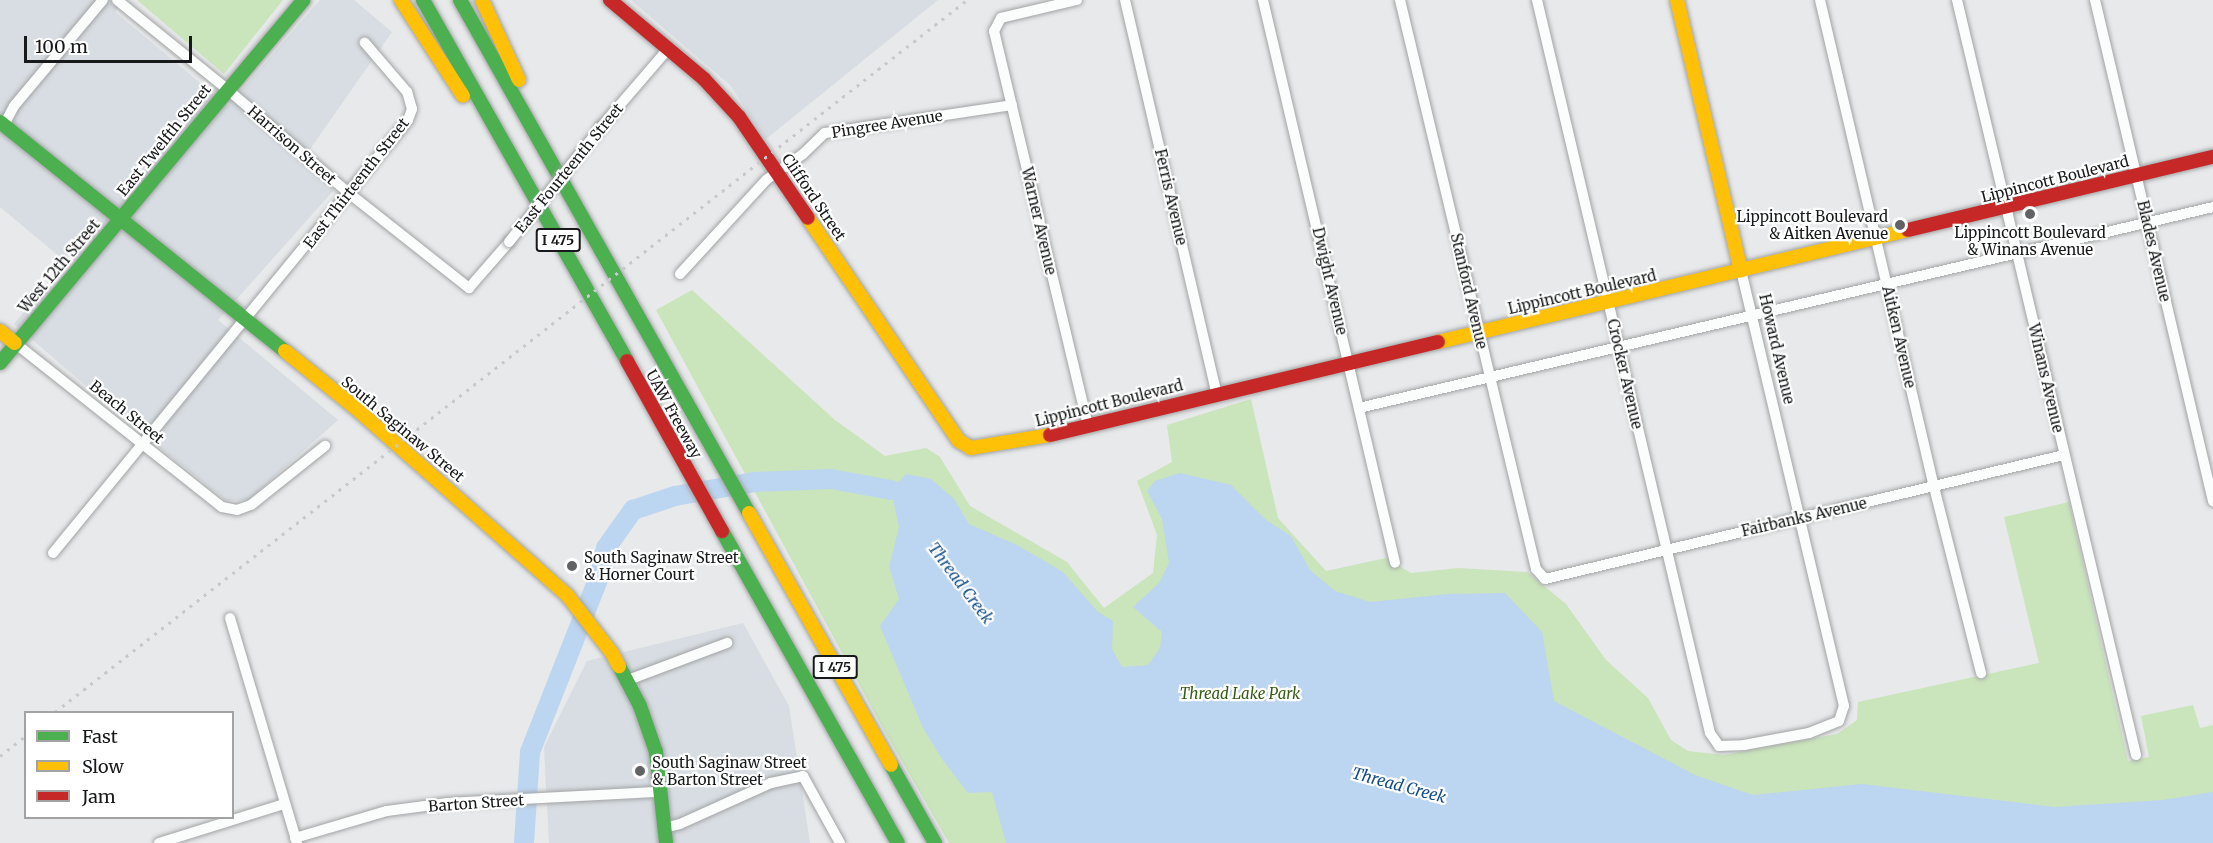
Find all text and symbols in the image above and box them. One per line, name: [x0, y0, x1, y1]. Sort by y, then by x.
scale bar: [27, 24, 195, 62]
text: 100 m: [35, 35, 88, 58]
street label: East Twelfth Street: [113, 80, 215, 200]
street label: East Fourteenth Street: [511, 100, 627, 236]
street label: Harrison Street: [244, 102, 340, 188]
street label: Pingree Avenue: [830, 106, 944, 142]
street label: East Thirteenth Street: [300, 114, 412, 252]
street label: Ferris Avenue: [1151, 147, 1191, 247]
street label: Clifford Street: [778, 150, 850, 244]
street label: Lippincott Boulevard: [1979, 152, 2131, 206]
street label: Warner Avenue: [1018, 165, 1060, 277]
street label: Blades Avenue: [2134, 199, 2174, 303]
place label: Lippincott Boulevard & Aitken Avenue: [1737, 207, 1888, 242]
marker: Lippincott Boulevard & Winans Avenue: [2023, 207, 2037, 221]
street label: West 12th Street: [15, 216, 103, 316]
marker: Lippincott Boulevard & Aitken Avenue: [1893, 218, 1907, 232]
place label: Lippincott Boulevard & Winans Avenue: [1954, 223, 2106, 258]
street label: Dwight Avenue: [1309, 226, 1351, 336]
road number: I 475: [536, 229, 580, 251]
street label: Stanford Avenue: [1447, 231, 1491, 351]
street label: Lippincott Boulevard: [1506, 266, 1658, 318]
street label: Aitken Avenue: [1879, 284, 1919, 390]
street label: Howard Avenue: [1756, 292, 1798, 406]
street label: Crocker Avenue: [1604, 317, 1646, 431]
street label: Winans Avenue: [2025, 322, 2067, 434]
street label: UAW Freeway: [642, 367, 706, 461]
street label: South Saginaw Street: [338, 372, 468, 486]
street label: Lippincott Boulevard: [1033, 376, 1185, 430]
street label: Beach Street: [86, 377, 168, 447]
street label: Fairbanks Avenue: [1740, 494, 1868, 540]
water label: Thread Creek: [924, 539, 998, 627]
place label: South Saginaw Street & Horner Court: [584, 548, 739, 583]
marker: South Saginaw Street & Horner Court: [565, 559, 579, 573]
road number: I 475: [812, 656, 858, 678]
park label: Thread Lake Park: [1180, 685, 1300, 703]
legend: [24, 711, 234, 819]
text: Fast: [82, 725, 118, 748]
place label: South Saginaw Street & Barton Street: [652, 753, 807, 788]
text: Slow: [82, 755, 124, 778]
water label: Thread Creek: [1350, 763, 1448, 807]
marker: South Saginaw Street & Barton Street: [633, 764, 647, 778]
text: Jam: [82, 785, 116, 808]
street label: Barton Street: [428, 791, 524, 815]

